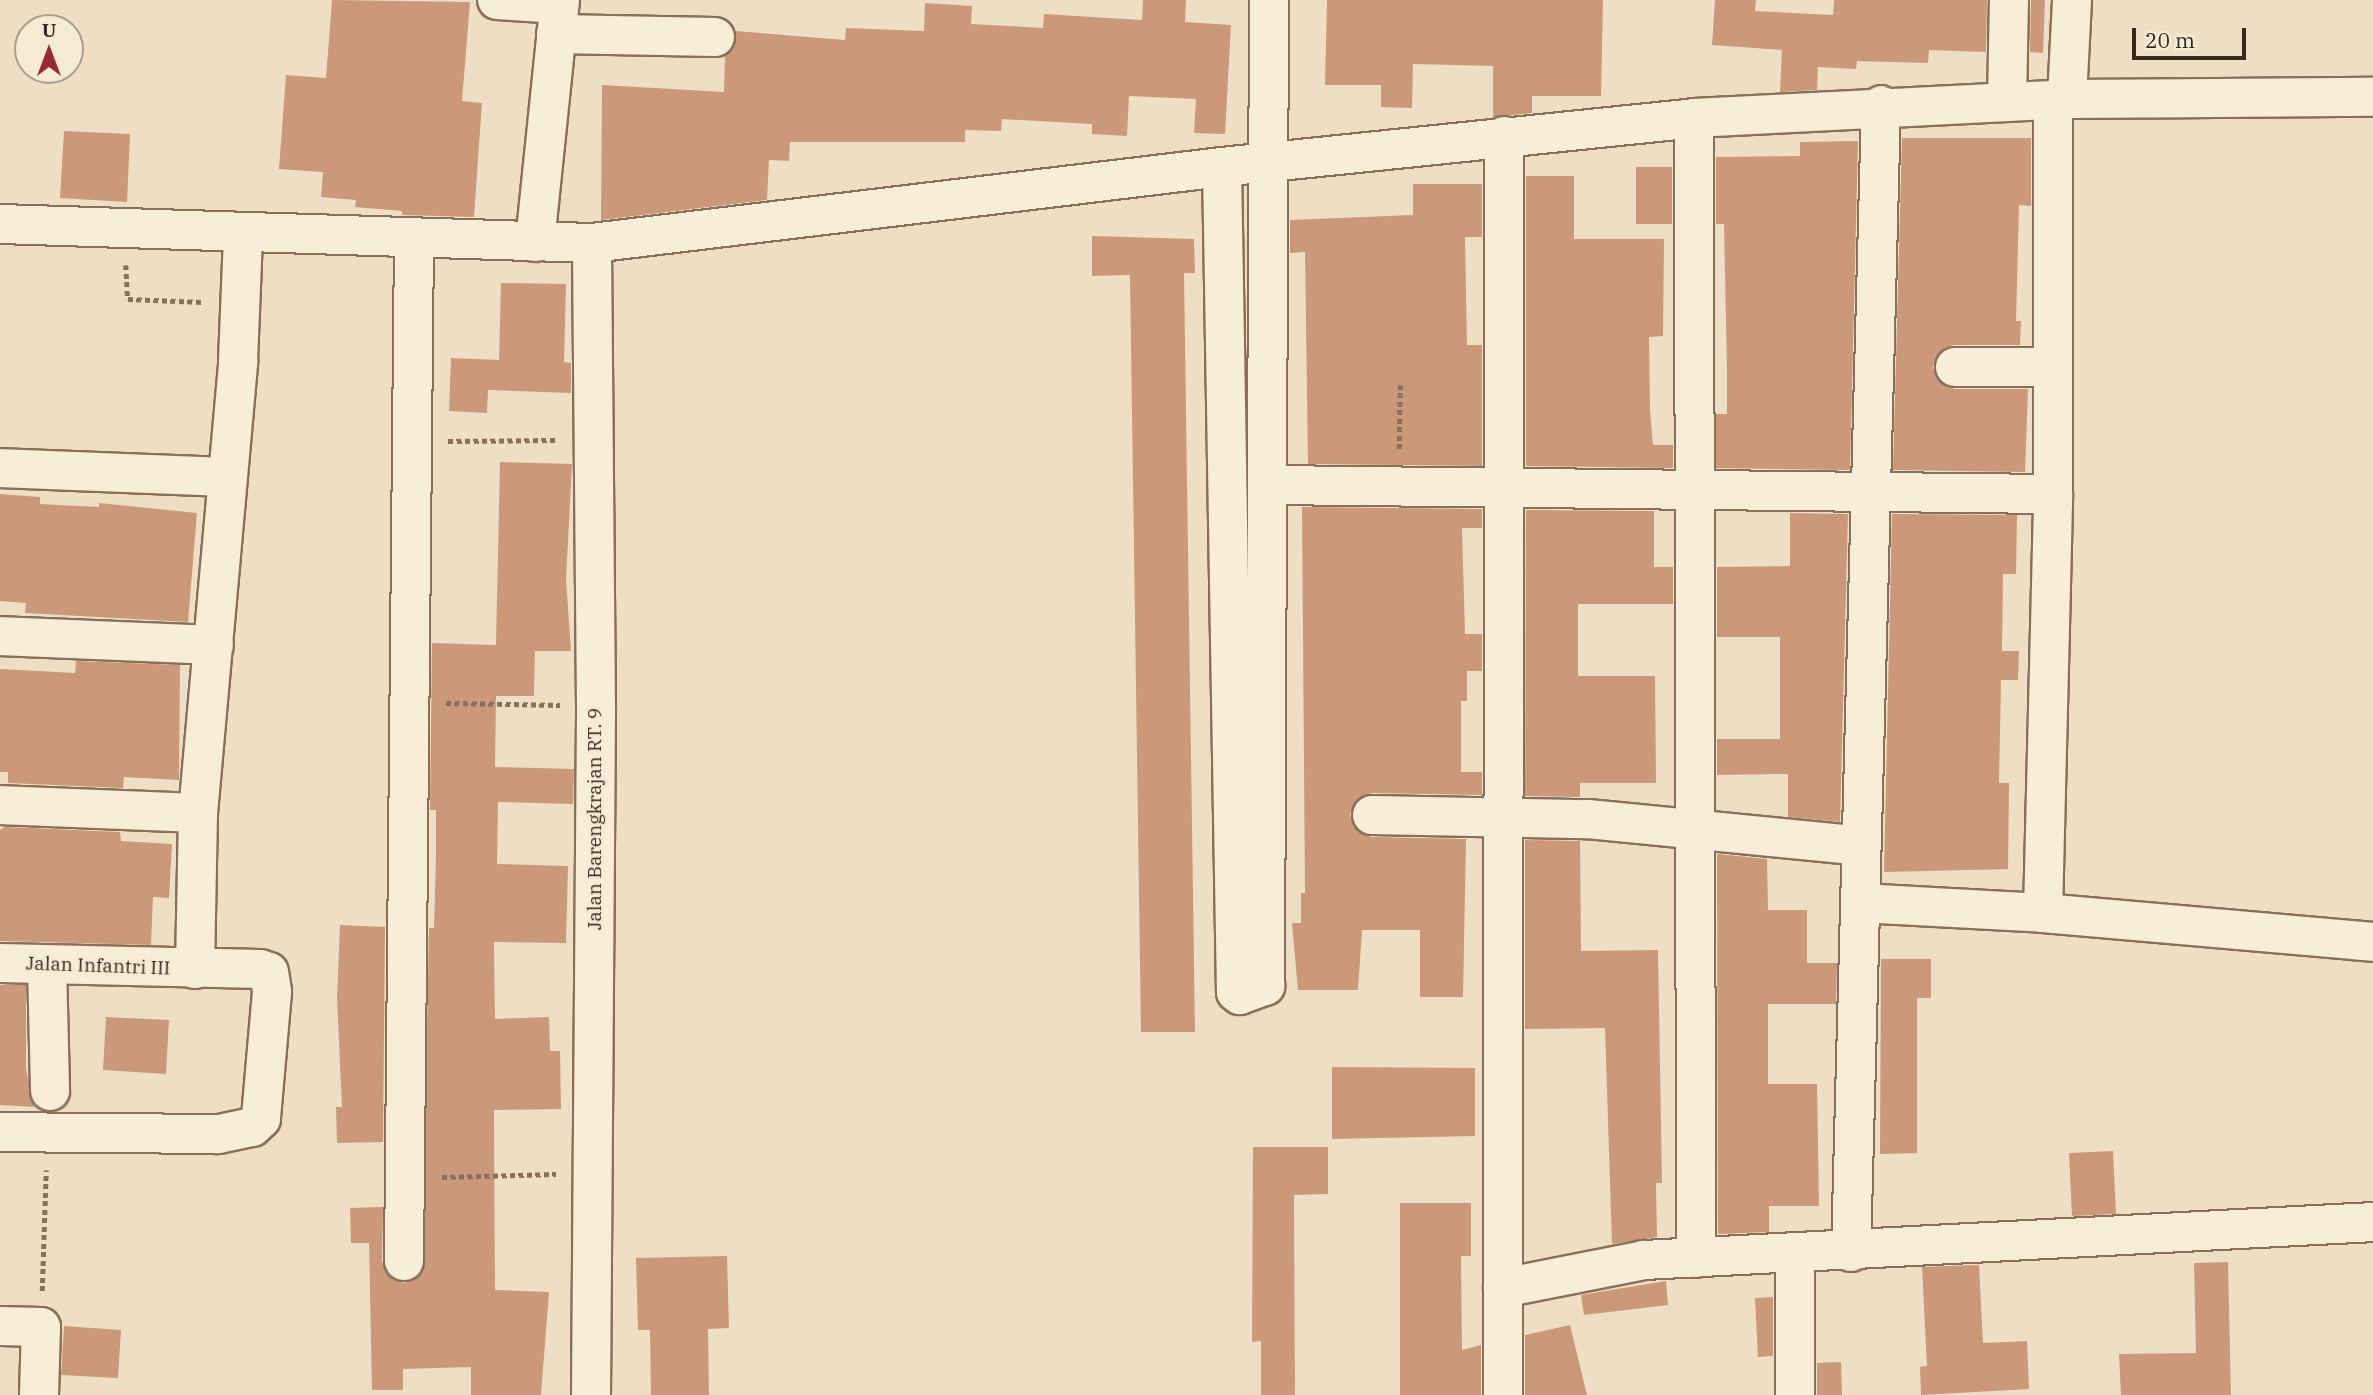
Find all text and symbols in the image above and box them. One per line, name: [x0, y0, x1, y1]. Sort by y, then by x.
north arrow: [14, 14, 84, 84]
scale bar: [2135, 14, 2249, 58]
text: U: [42, 18, 56, 42]
text: 20 m: [2145, 26, 2195, 54]
street label: Jalan Barengkrajan RT. 9: [584, 708, 606, 930]
street label: Jalan Infantri III: [25, 952, 171, 980]

